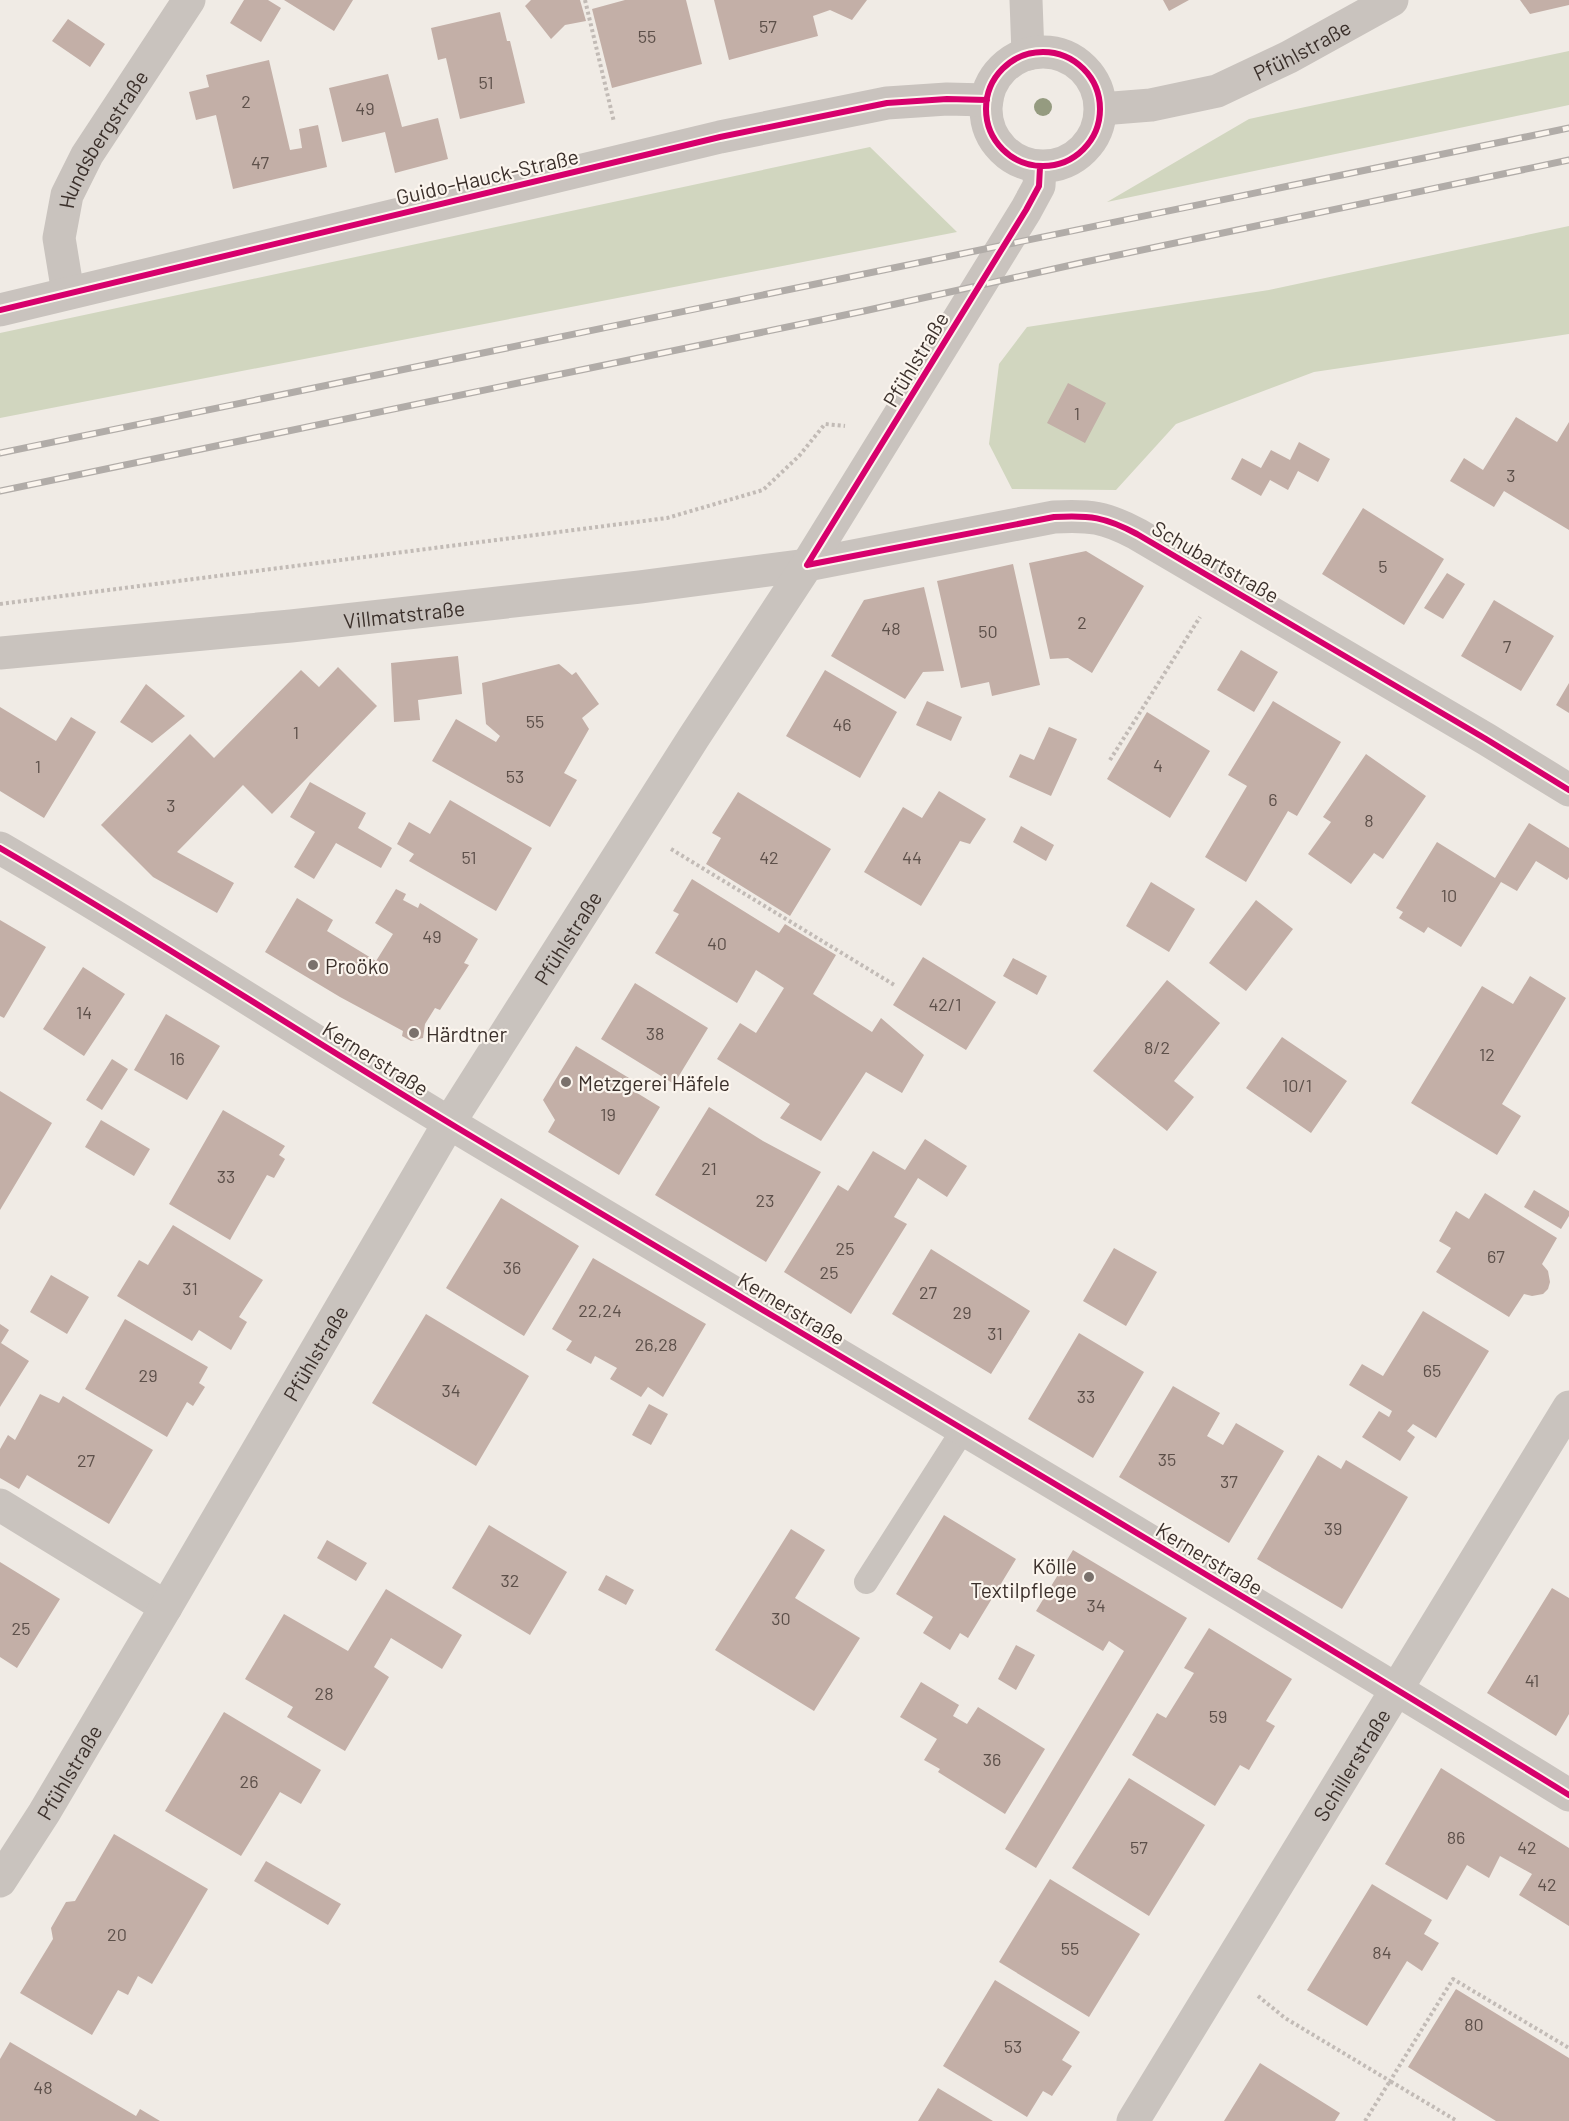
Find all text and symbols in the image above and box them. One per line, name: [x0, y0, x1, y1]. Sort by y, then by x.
street label: Pfühlstraße: [1249, 13, 1355, 85]
house number: 57: [759, 15, 777, 37]
house number: 55: [638, 25, 656, 47]
street label: Hundsbergstraße: [52, 65, 152, 210]
house number: 51: [478, 71, 494, 93]
house number: 2: [241, 90, 251, 112]
house number: 49: [355, 97, 375, 119]
street label: Guido-Hauck-Straße: [393, 143, 581, 209]
house number: 47: [251, 151, 269, 173]
street label: Pfühlstraße: [877, 307, 953, 411]
house number: 1: [1074, 402, 1080, 424]
house number: 3: [1506, 464, 1516, 486]
street label: Schubartstraße: [1148, 515, 1284, 607]
house number: 5: [1378, 555, 1388, 577]
street label: Villmatstraße: [342, 594, 466, 633]
house number: 2: [1077, 611, 1087, 633]
house number: 48: [881, 617, 901, 639]
house number: 50: [978, 620, 998, 642]
house number: 7: [1503, 635, 1512, 657]
house number: 55: [526, 710, 544, 732]
house number: 46: [832, 713, 852, 735]
house number: 1: [293, 721, 299, 743]
house number: 4: [1153, 754, 1163, 776]
house number: 1: [35, 755, 41, 777]
house number: 53: [506, 765, 524, 787]
house number: 6: [1268, 788, 1278, 810]
house number: 3: [166, 794, 176, 816]
house number: 8: [1364, 809, 1374, 831]
house number: 51: [461, 846, 477, 868]
house number: 42: [759, 846, 779, 868]
house number: 44: [902, 846, 922, 868]
house number: 10: [1441, 884, 1457, 906]
street label: Pfühlstraße: [528, 886, 606, 989]
house number: 49: [422, 925, 442, 947]
house number: 40: [707, 932, 727, 954]
place label: Proöko: [325, 953, 389, 978]
marker: Proöko: [306, 958, 320, 972]
house number: 42/1: [928, 993, 962, 1015]
house number: 14: [76, 1001, 92, 1023]
street label: Kernerstraße: [318, 1016, 434, 1100]
place label: Härdtner: [426, 1021, 507, 1046]
house number: 38: [646, 1022, 664, 1044]
marker: Härdtner: [407, 1026, 421, 1040]
house number: 8/2: [1144, 1036, 1170, 1058]
house number: 12: [1479, 1043, 1495, 1065]
house number: 16: [169, 1047, 185, 1069]
place label: Metzgerei Häfele: [578, 1070, 730, 1095]
house number: 10/1: [1282, 1074, 1312, 1096]
marker: Metzgerei Häfele: [559, 1075, 573, 1089]
house number: 19: [600, 1103, 616, 1125]
house number: 21: [701, 1157, 717, 1179]
house number: 33: [217, 1165, 235, 1187]
house number: 23: [756, 1189, 774, 1211]
house number: 25: [836, 1237, 854, 1259]
house number: 67: [1487, 1245, 1505, 1267]
house number: 36: [503, 1256, 521, 1278]
house number: 25: [820, 1261, 838, 1283]
street label: Kernerstraße: [734, 1266, 850, 1350]
house number: 31: [182, 1277, 198, 1299]
house number: 27: [919, 1281, 938, 1303]
house number: 22,24: [578, 1299, 622, 1321]
street label: Pfühlstraße: [277, 1300, 352, 1405]
house number: 29: [952, 1301, 972, 1323]
house number: 31: [987, 1322, 1003, 1344]
house number: 26,28: [635, 1333, 677, 1355]
house number: 65: [1423, 1359, 1441, 1381]
house number: 29: [138, 1364, 158, 1386]
house number: 34: [441, 1379, 461, 1401]
house number: 33: [1077, 1385, 1095, 1407]
house number: 35: [1158, 1448, 1176, 1470]
house number: 27: [77, 1449, 96, 1471]
house number: 37: [1220, 1470, 1238, 1492]
street label: Kernerstraße: [1152, 1516, 1268, 1600]
house number: 39: [1324, 1517, 1342, 1539]
place label: Kölle Textilpflege: [970, 1553, 1077, 1602]
house number: 32: [501, 1569, 519, 1591]
marker: Kölle Textilpflege: [1082, 1570, 1096, 1584]
house number: 34: [1086, 1594, 1106, 1616]
house number: 30: [771, 1607, 791, 1629]
house number: 25: [12, 1617, 30, 1639]
house number: 41: [1525, 1669, 1539, 1691]
house number: 28: [314, 1682, 334, 1704]
street label: Schillerstraße: [1307, 1703, 1395, 1825]
house number: 59: [1209, 1705, 1227, 1727]
street label: Pfühlstraße: [31, 1720, 106, 1824]
house number: 36: [983, 1748, 1001, 1770]
house number: 26: [240, 1770, 258, 1792]
house number: 86: [1447, 1826, 1465, 1848]
house number: 57: [1130, 1836, 1148, 1858]
house number: 42: [1517, 1836, 1537, 1858]
house number: 42: [1537, 1873, 1557, 1895]
house number: 20: [107, 1923, 127, 1945]
house number: 55: [1061, 1937, 1079, 1959]
house number: 84: [1372, 1941, 1392, 1963]
house number: 80: [1464, 2013, 1484, 2035]
house number: 53: [1004, 2035, 1022, 2057]
house number: 48: [33, 2076, 53, 2098]

